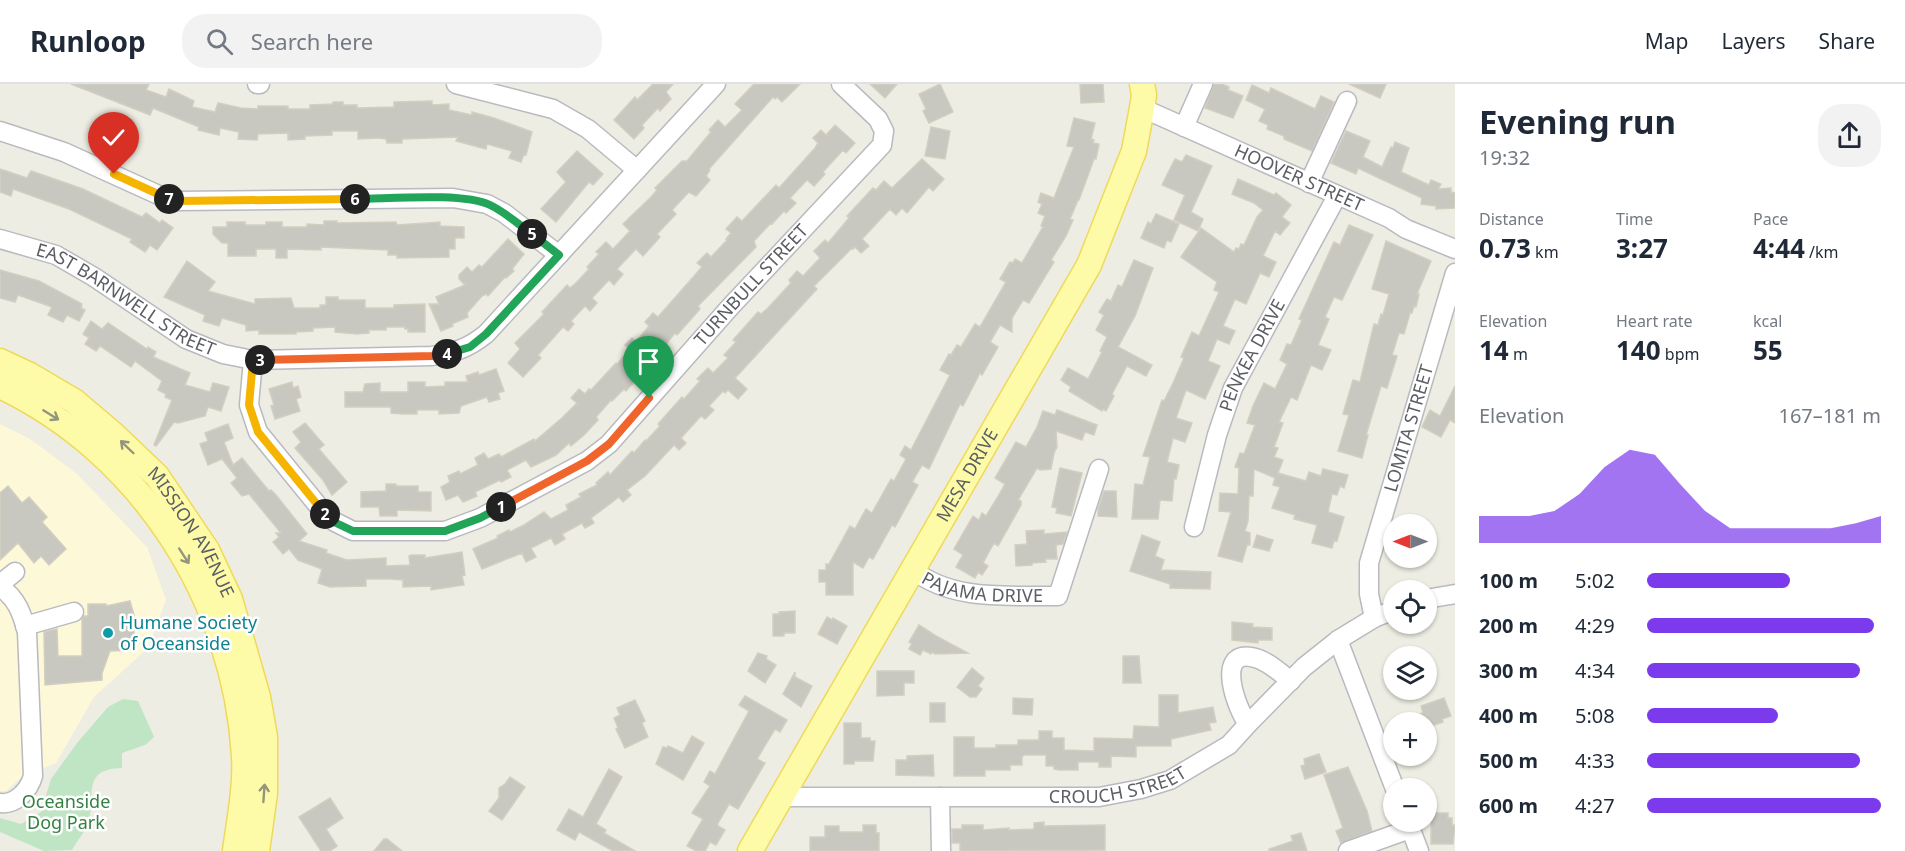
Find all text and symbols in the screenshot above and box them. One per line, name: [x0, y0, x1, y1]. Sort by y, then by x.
search box: [182, 14, 602, 68]
text: Runloop: [30, 22, 146, 60]
icon: search: [203, 25, 236, 58]
text: Search here: [251, 26, 373, 56]
text: Map: [1645, 27, 1689, 55]
text: Layers: [1722, 27, 1786, 55]
text: Share: [1819, 27, 1875, 55]
text: Evening run: [1479, 99, 1676, 144]
button: share: [1818, 104, 1881, 167]
pin: [88, 112, 139, 174]
icon: check: [97, 121, 130, 154]
street label: HOOVER STREET: [1231, 138, 1368, 216]
text: 19:32: [1479, 144, 1530, 171]
pin: 7: [154, 184, 184, 214]
pin: 6: [340, 184, 370, 214]
text: 7: [164, 188, 174, 210]
text: 6: [350, 188, 360, 210]
text: Distance: [1479, 208, 1544, 230]
text: Time: [1616, 208, 1653, 230]
text: Pace: [1753, 208, 1788, 230]
street label: TURNBULL STREET: [688, 218, 813, 351]
pin: 5: [517, 219, 547, 249]
text: 5: [527, 223, 537, 245]
text: 0.73: [1479, 230, 1531, 266]
text: 3:27: [1616, 230, 1668, 266]
text: 4:44: [1753, 230, 1805, 266]
street label: EAST BARNWELL STREET: [34, 237, 219, 361]
text: km: [1531, 241, 1559, 263]
text: /km: [1805, 241, 1839, 263]
street label: PENKEA DRIVE: [1213, 295, 1290, 414]
text: Elevation: [1479, 310, 1547, 332]
text: Heart rate: [1616, 310, 1692, 332]
text: kcal: [1753, 310, 1782, 332]
text: 14: [1479, 332, 1509, 368]
text: 140: [1616, 332, 1661, 368]
text: 55: [1753, 332, 1783, 368]
pin: [623, 336, 674, 398]
pin: 4: [432, 339, 462, 369]
text: 4: [442, 343, 452, 365]
text: m: [1509, 343, 1528, 365]
text: bpm: [1661, 343, 1699, 365]
pin: 3: [245, 345, 275, 375]
icon: arrive: [632, 345, 665, 378]
text: 3: [255, 349, 265, 371]
street label: LOMITA STREET: [1378, 361, 1438, 495]
text: Elevation: [1479, 402, 1564, 429]
text: 167–181 m: [1778, 402, 1881, 429]
one-way arrow: [42, 410, 59, 422]
street label: MESA DRIVE: [930, 424, 1003, 526]
one-way arrow: [119, 439, 134, 454]
street label: MISSION AVENUE: [143, 461, 241, 601]
pin: 1: [486, 492, 516, 522]
text: 1: [496, 496, 506, 518]
pin: 2: [310, 499, 340, 529]
text: 2: [320, 503, 330, 525]
north arrow: [1383, 514, 1437, 568]
map controls: [1383, 514, 1437, 832]
one-way arrow: [178, 547, 190, 564]
street label: PAJAMA DRIVE: [918, 566, 1043, 607]
text: 100 m: [1479, 567, 1538, 594]
text: 5:02: [1575, 567, 1615, 594]
button: locate: [1383, 580, 1437, 634]
place label: Humane Society of Oceanside: [120, 610, 258, 655]
text: 200 m: [1479, 612, 1538, 639]
text: 4:29: [1575, 612, 1615, 639]
marker: Humane Society of Oceanside: [101, 626, 115, 640]
button: layers: [1383, 646, 1437, 700]
text: 300 m: [1479, 657, 1538, 684]
text: 4:34: [1575, 657, 1615, 684]
text: 400 m: [1479, 702, 1538, 729]
text: 5:08: [1575, 702, 1615, 729]
button: +: [1383, 712, 1437, 766]
text: 500 m: [1479, 747, 1538, 774]
text: 4:33: [1575, 747, 1615, 774]
street label: CROUCH STREET: [1049, 760, 1190, 808]
button: −: [1383, 778, 1437, 832]
one-way arrow: [259, 784, 270, 803]
park label: Oceanside Dog Park: [22, 789, 110, 834]
text: 600 m: [1479, 792, 1538, 819]
text: 4:27: [1575, 792, 1615, 819]

